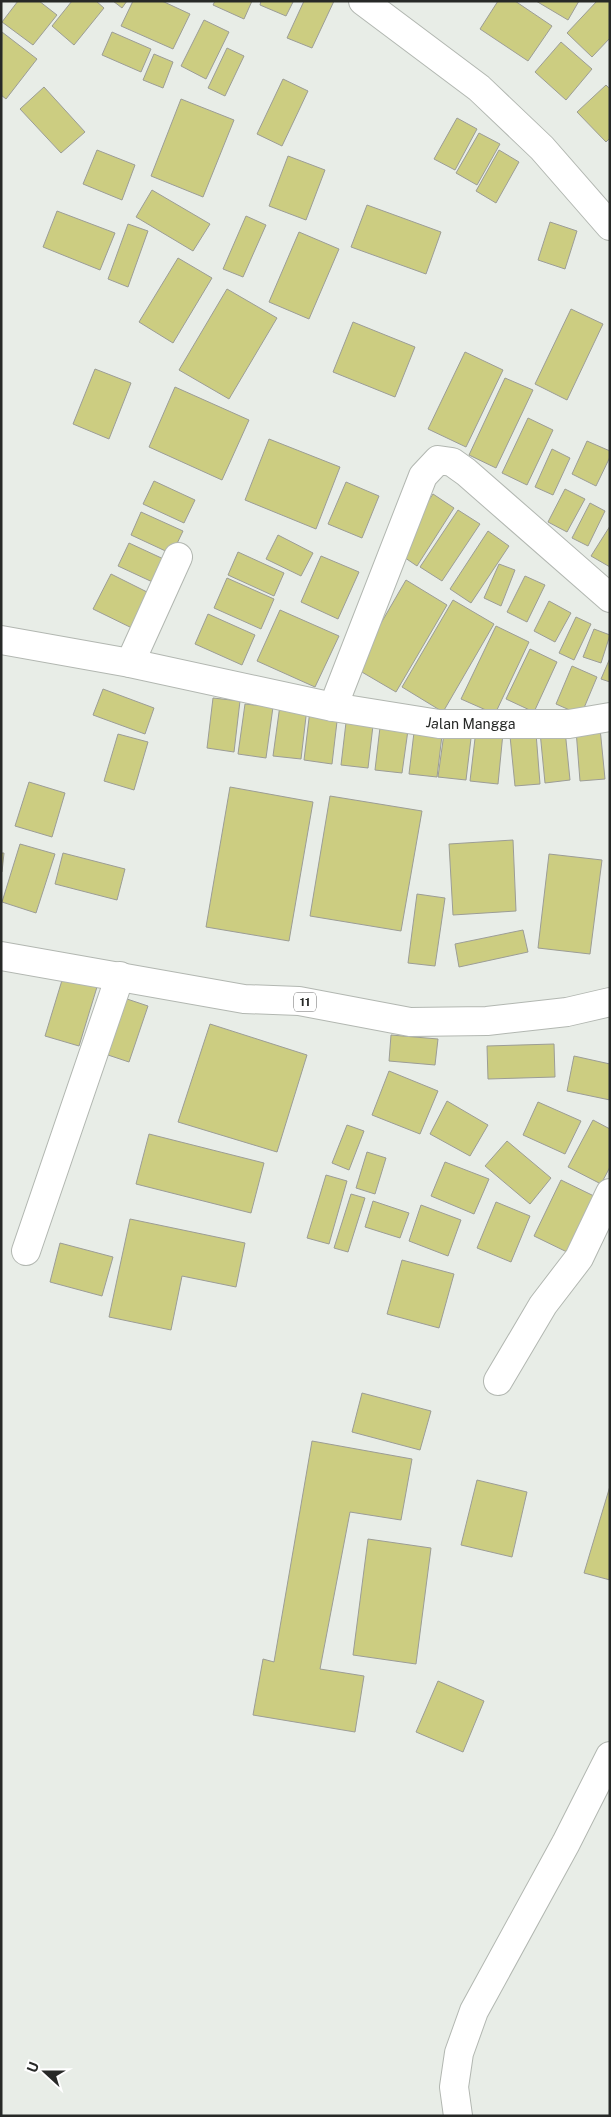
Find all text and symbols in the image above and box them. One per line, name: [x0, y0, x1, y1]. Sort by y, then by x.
street label: Jalan Mangga: [425, 714, 515, 732]
road number: 11: [294, 992, 316, 1012]
north arrow: [20, 2047, 70, 2097]
text: U: [24, 2060, 42, 2075]

